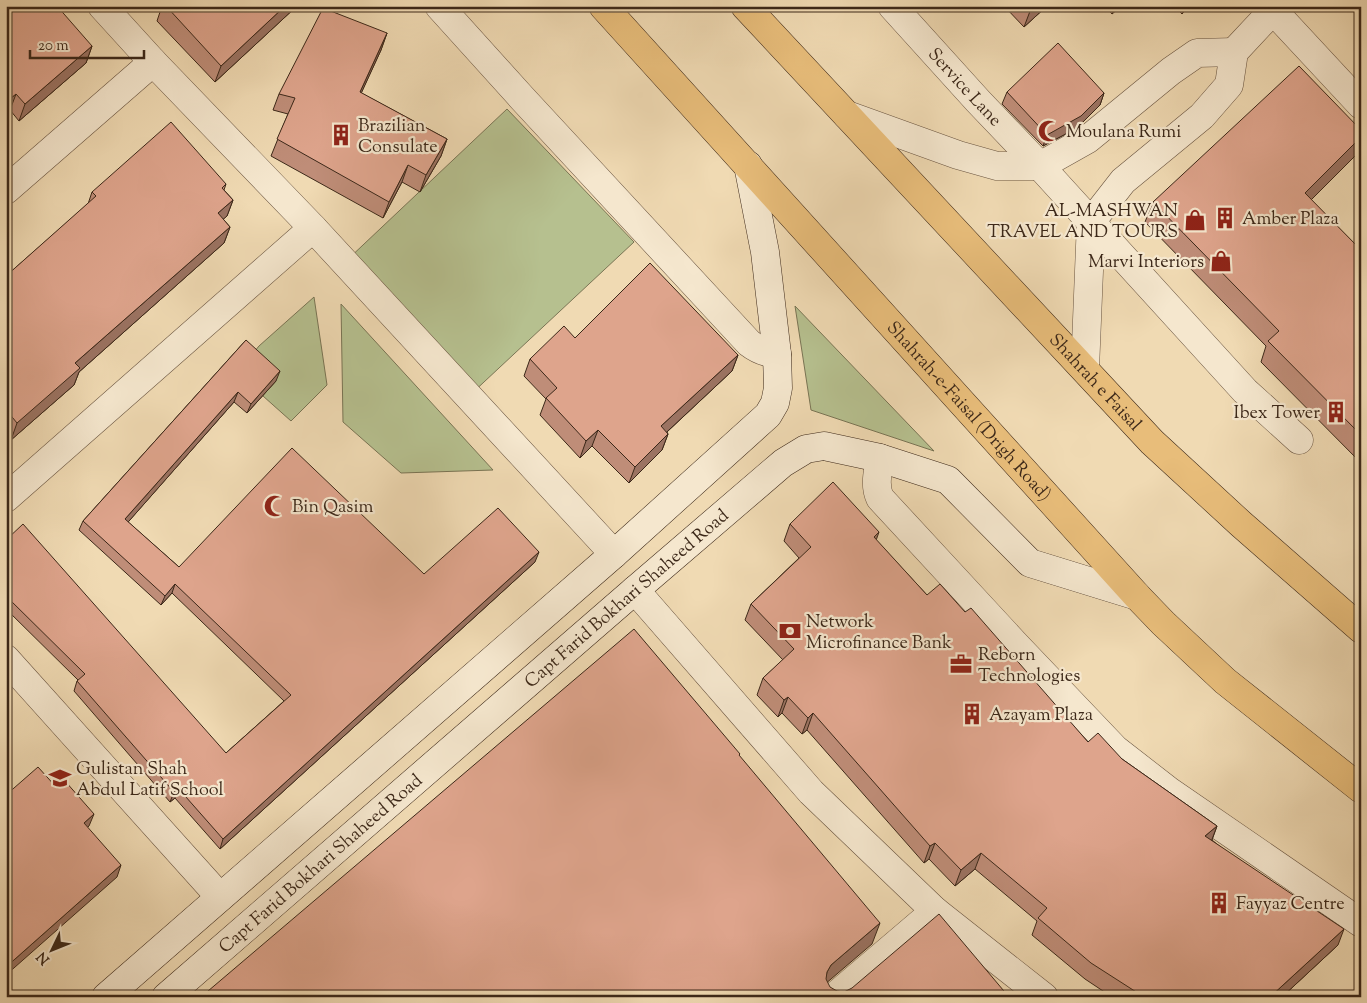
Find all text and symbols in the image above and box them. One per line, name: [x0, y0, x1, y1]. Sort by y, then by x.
scale bar: [30, 28, 144, 60]
text: 20 m: [38, 36, 69, 57]
street label: Service Lane: [921, 43, 1007, 133]
place label: Brazilian Consulate: [358, 114, 438, 161]
mosque icon: Moulana Rumi: [1036, 118, 1062, 144]
place label: Moulana Rumi: [1066, 120, 1181, 146]
building icon: Brazilian Consulate: [328, 122, 354, 148]
place label: AL-MASHWAN TRAVEL AND TOURS: [987, 199, 1178, 246]
building icon: Amber Plaza: [1212, 205, 1238, 231]
shop icon: AL-MASHWAN TRAVEL AND TOURS: [1182, 207, 1208, 233]
place label: Amber Plaza: [1242, 207, 1339, 233]
shop icon: Marvi Interiors: [1208, 248, 1234, 274]
place label: Marvi Interiors: [1088, 250, 1204, 276]
street label: Shahrah-e-Faisal (Drigh Road): [879, 316, 1056, 508]
street label: Shahrah e Faisal: [1042, 328, 1147, 438]
building icon: Ibex Tower: [1323, 399, 1349, 425]
place label: Ibex Tower: [1234, 401, 1320, 427]
mosque icon: Bin Qasim: [262, 493, 288, 519]
place label: Bin Qasim: [292, 495, 374, 521]
street label: Capt Farid Bokhari Shaheed Road: [520, 504, 735, 695]
place label: Network Microfinance Bank: [806, 610, 952, 657]
bank icon: Network Microfinance Bank: [777, 618, 803, 644]
place label: Reborn Technologies: [978, 643, 1080, 690]
office icon: Reborn Technologies: [948, 651, 974, 677]
building icon: Azayam Plaza: [959, 701, 985, 727]
place label: Azayam Plaza: [989, 703, 1093, 729]
place label: Gulistan Shah Abdul Latif School: [76, 757, 224, 804]
school or university icon: Gulistan Shah Abdul Latif School: [47, 765, 73, 791]
street label: Capt Farid Bokhari Shaheed Road: [214, 769, 429, 961]
building icon: Fayyaz Centre: [1206, 890, 1232, 916]
place label: Fayyaz Centre: [1236, 892, 1345, 918]
north arrow: [28, 926, 78, 976]
text: N: [33, 947, 55, 968]

